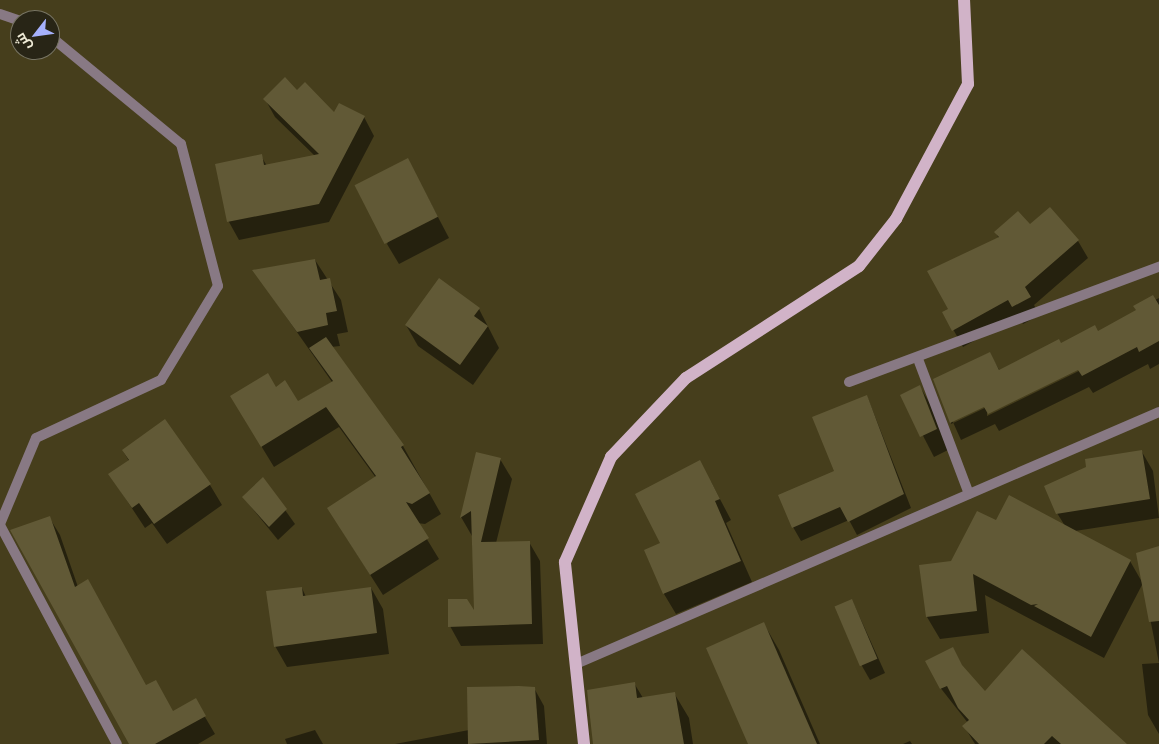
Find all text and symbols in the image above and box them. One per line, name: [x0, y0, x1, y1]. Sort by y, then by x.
north arrow: [10, 10, 60, 60]
text: ش: [11, 30, 34, 54]

